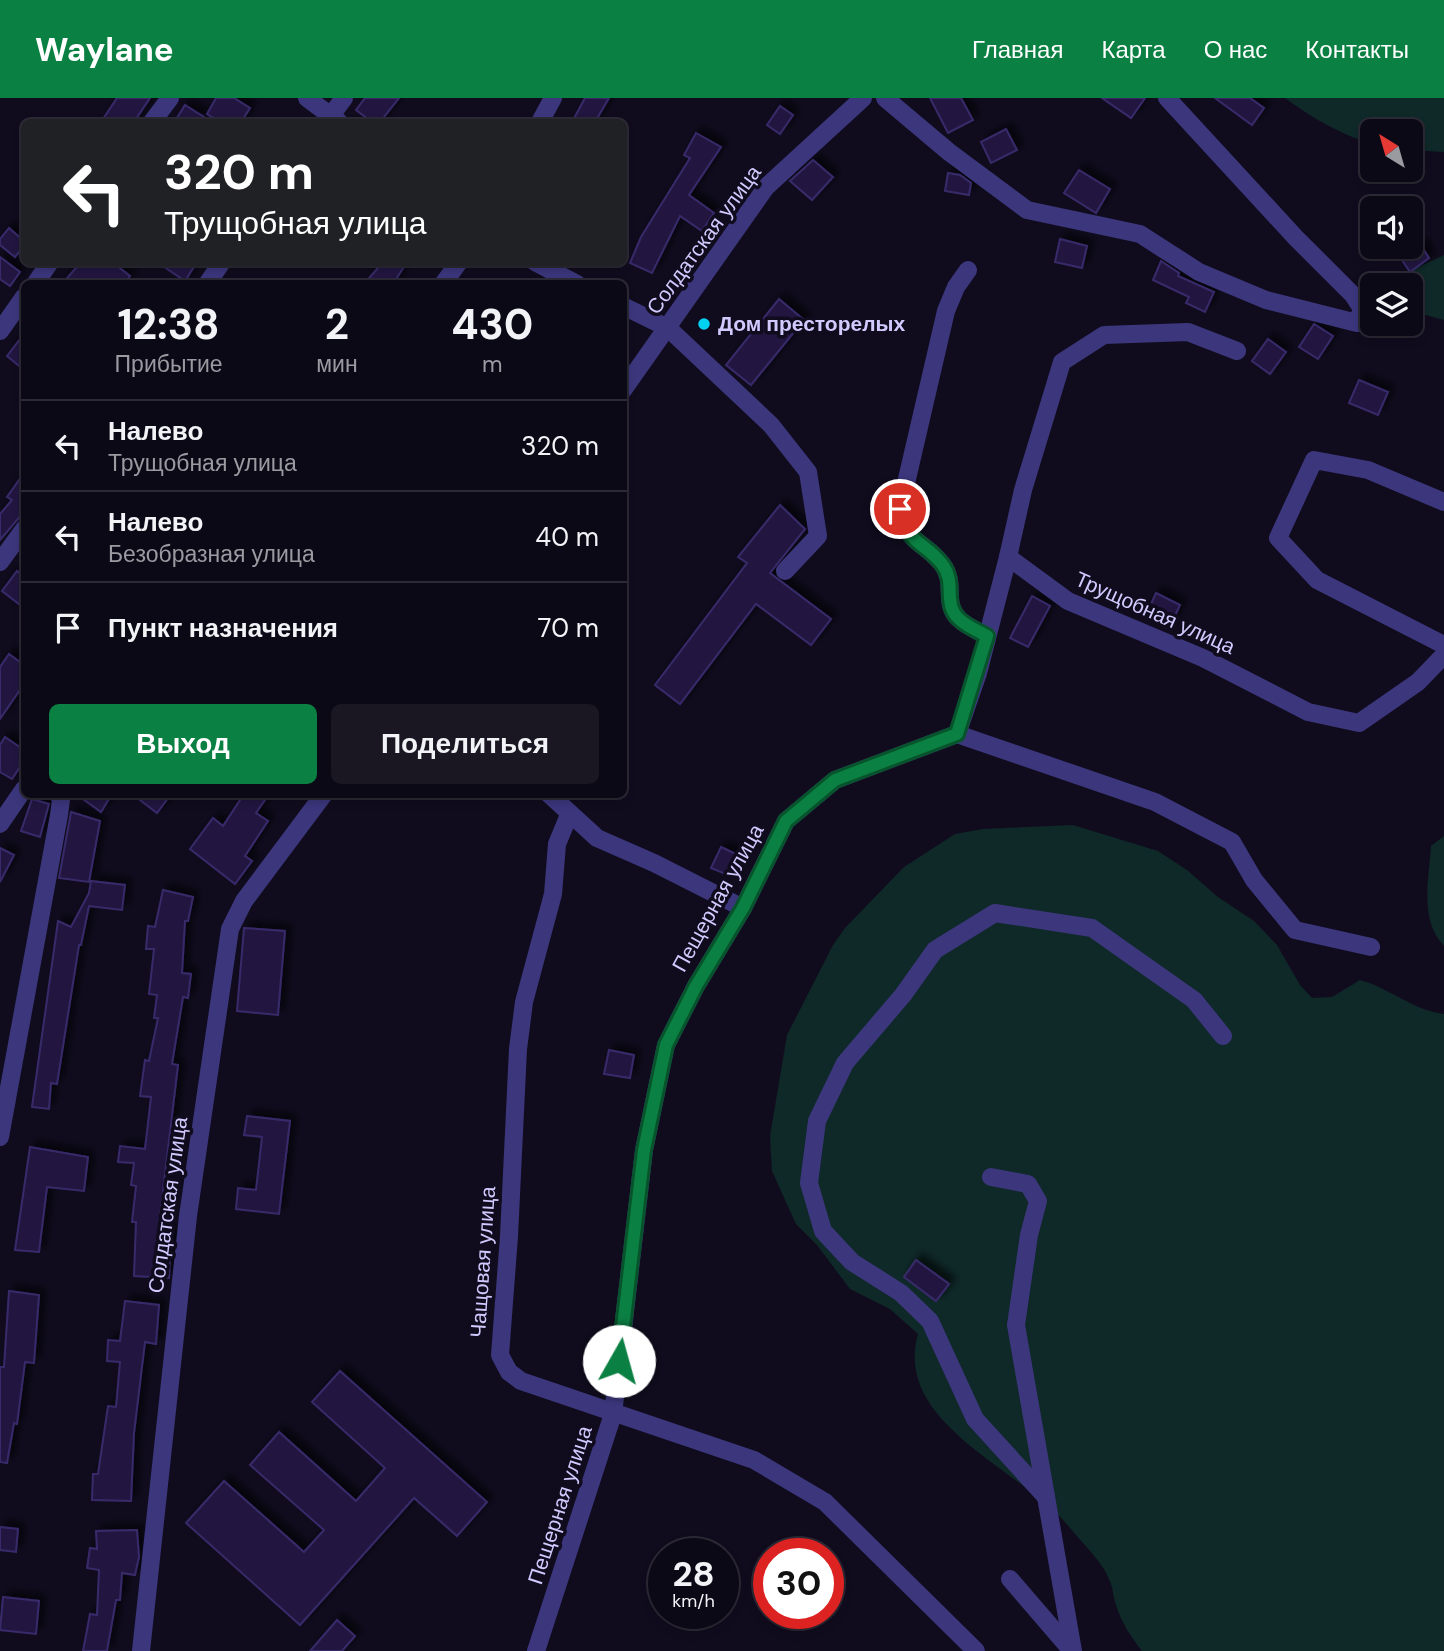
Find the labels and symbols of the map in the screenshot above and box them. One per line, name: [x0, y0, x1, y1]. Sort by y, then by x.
north arrow: [1360, 119, 1423, 182]
street label: Солдатская улица: [640, 160, 768, 320]
place label: Дом престорелых: [718, 310, 905, 338]
marker: Дом престорелых: [696, 316, 712, 332]
pin: [870, 479, 930, 539]
street label: Трущобная улица: [1071, 565, 1240, 661]
street label: Пещерная улица: [666, 819, 770, 977]
street label: Солдатская улица: [142, 1115, 194, 1295]
street label: Чащовая улица: [464, 1185, 502, 1339]
position arrow: [582, 1324, 656, 1398]
street label: Пещерная улица: [521, 1422, 599, 1588]
speed limit sign: 30: [753, 1538, 844, 1629]

